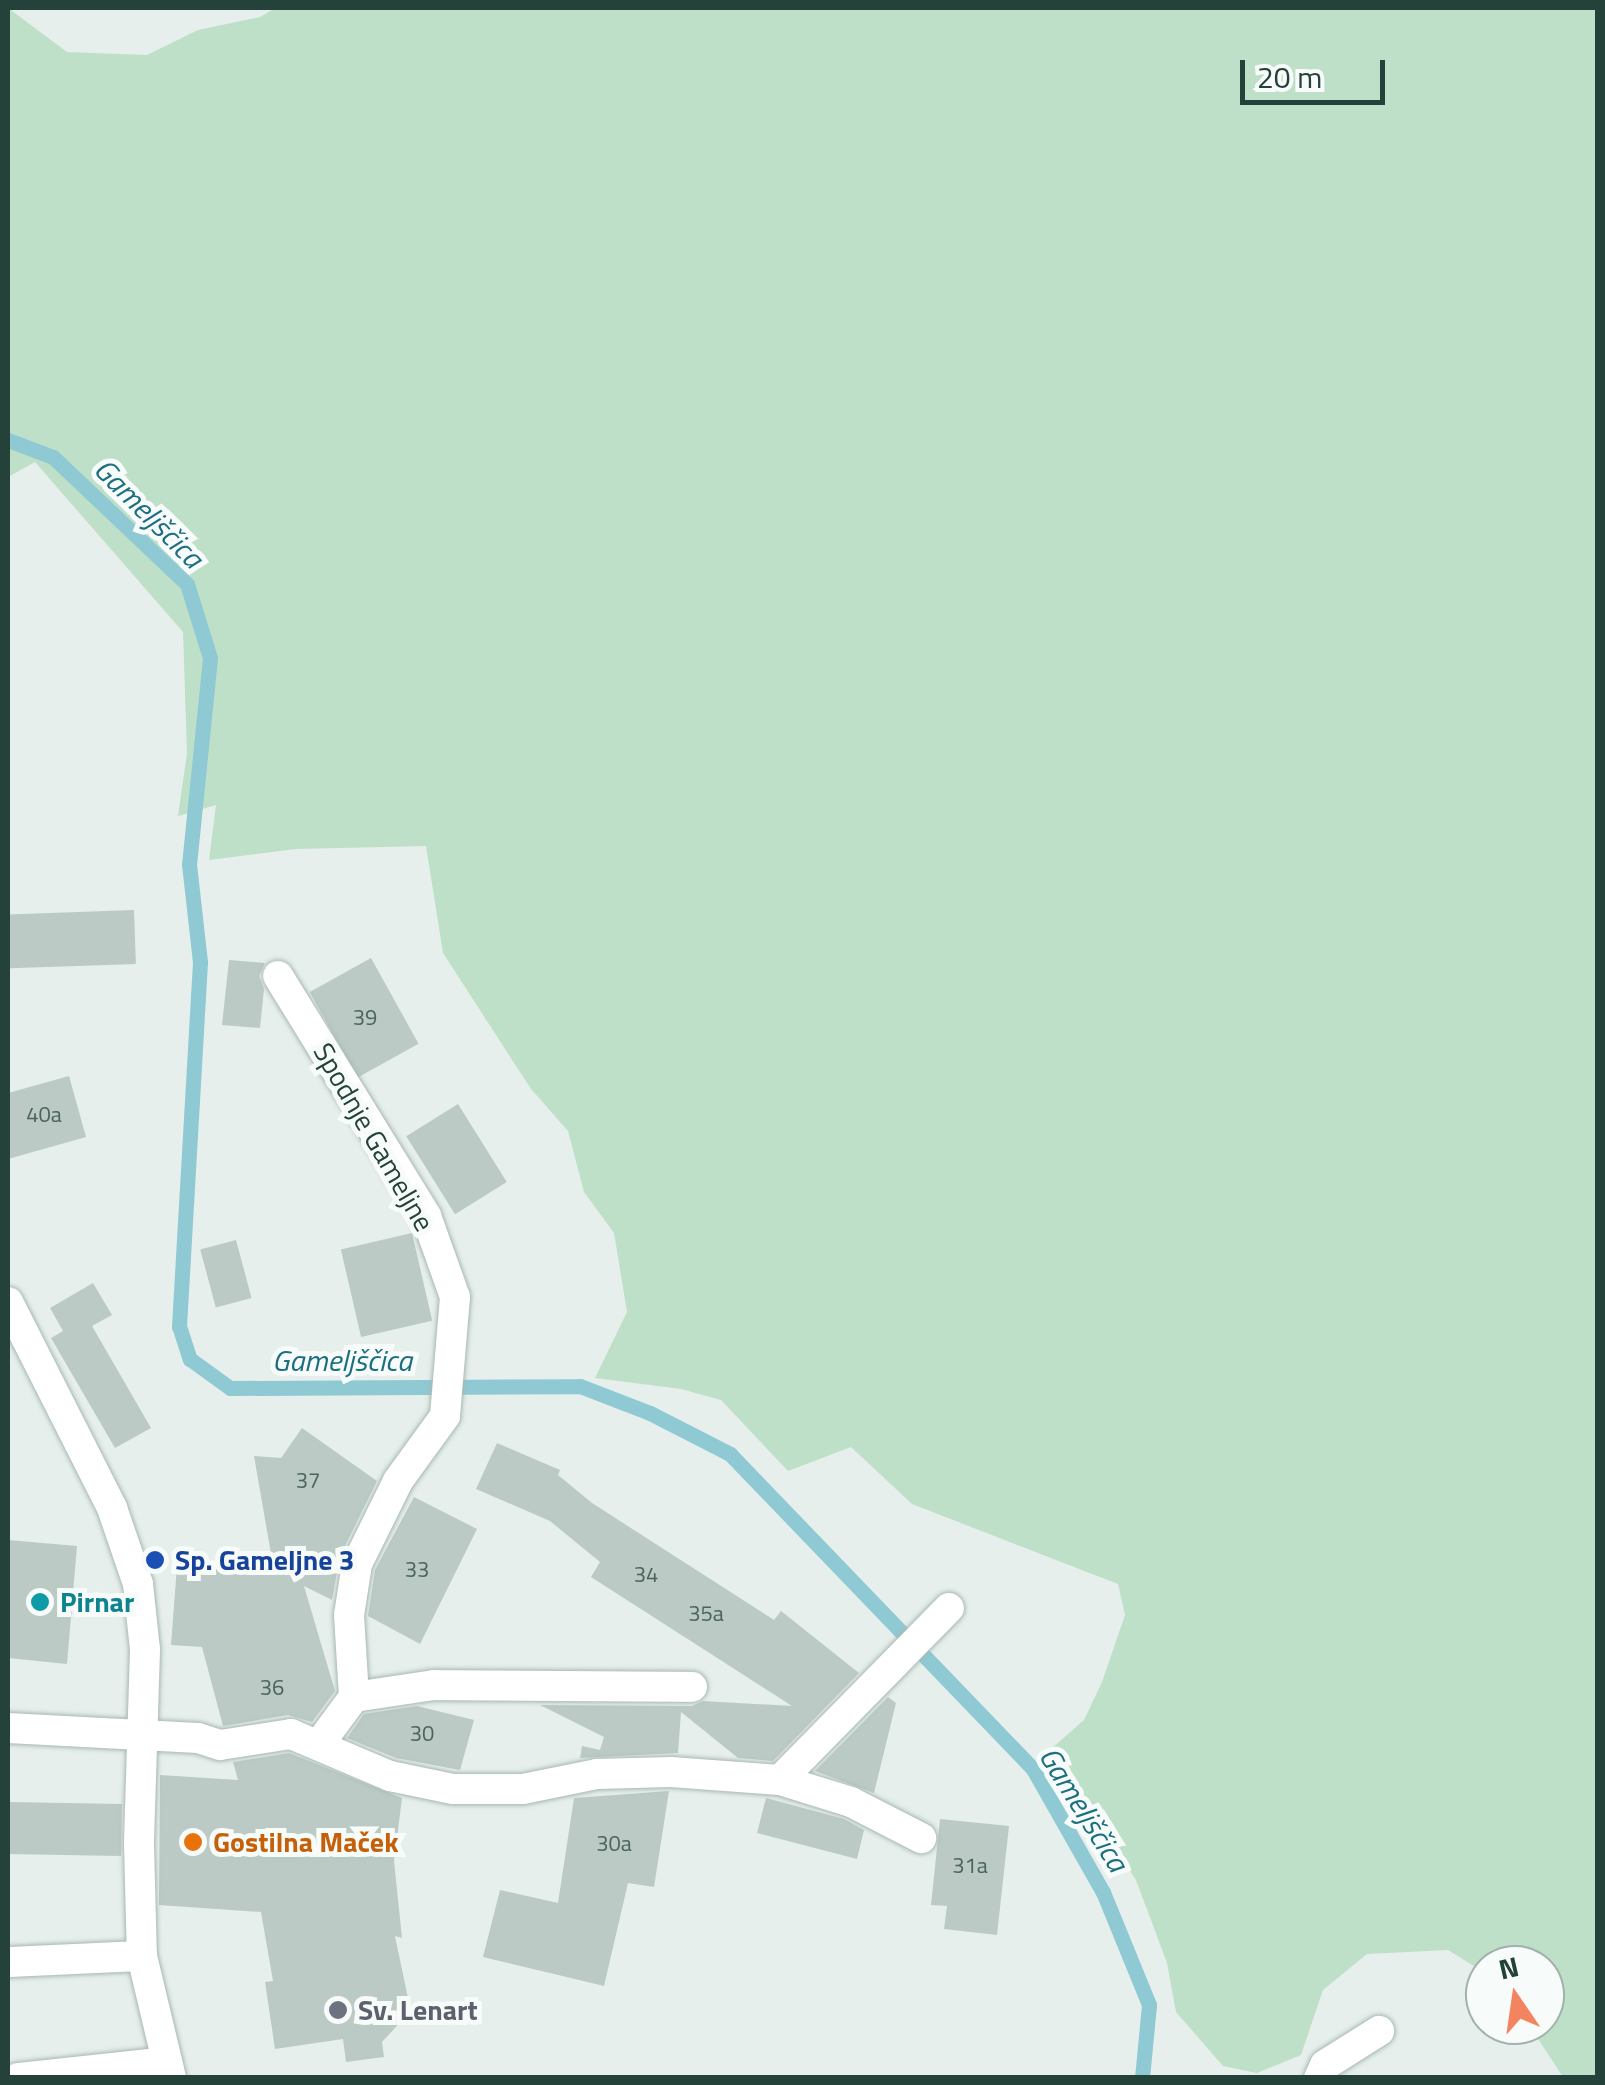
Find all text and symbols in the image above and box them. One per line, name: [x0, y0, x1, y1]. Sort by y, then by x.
scale bar: [1245, 40, 1390, 102]
text: 20 m: [1257, 54, 1322, 100]
water label: Gameljščica: [87, 451, 211, 575]
house number: 39: [353, 1005, 377, 1031]
street label: Spodnje Gameljne: [307, 1037, 441, 1237]
house number: 40a: [26, 1102, 62, 1128]
water label: Gameljščica: [272, 1342, 412, 1378]
house number: 37: [296, 1468, 320, 1494]
place label: Sp. Gameljne 3: [175, 1543, 354, 1577]
marker: Sp. Gameljne 3: [144, 1549, 166, 1571]
house number: 33: [405, 1557, 429, 1583]
house number: 34: [634, 1562, 658, 1588]
place label: Pirnar: [60, 1585, 134, 1619]
marker: Pirnar: [29, 1591, 51, 1613]
house number: 35a: [688, 1601, 724, 1627]
house number: 36: [260, 1675, 284, 1701]
house number: 30: [410, 1721, 434, 1747]
water label: Gameljščica: [1032, 1740, 1136, 1878]
place label: Gostilna Maček: [213, 1825, 399, 1859]
marker: Gostilna Maček: [182, 1831, 204, 1853]
house number: 30a: [596, 1831, 632, 1857]
house number: 31a: [952, 1853, 988, 1879]
text: N: [1494, 1944, 1523, 1990]
north arrow: [1465, 1945, 1565, 2045]
place label: Sv. Lenart: [358, 1993, 478, 2027]
marker: Sv. Lenart: [327, 1999, 349, 2021]

